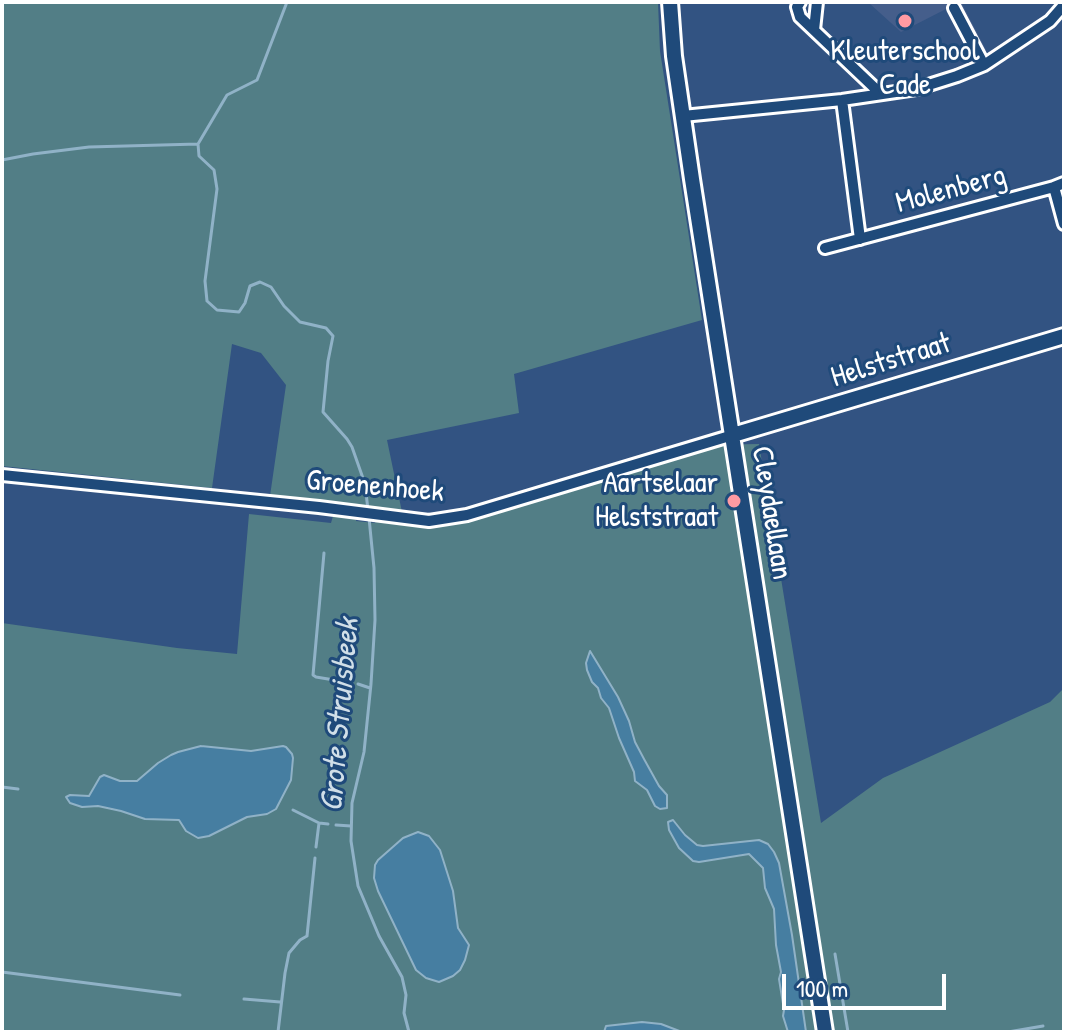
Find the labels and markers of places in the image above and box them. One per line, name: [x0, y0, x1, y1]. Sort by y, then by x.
marker: Kleuterschool Cade: [896, 12, 914, 30]
place label: Kleuterschool Cade: [830, 34, 980, 104]
place label: Aartselaar Helststraat: [595, 466, 718, 536]
marker: Aartselaar Helststraat: [725, 492, 743, 510]

